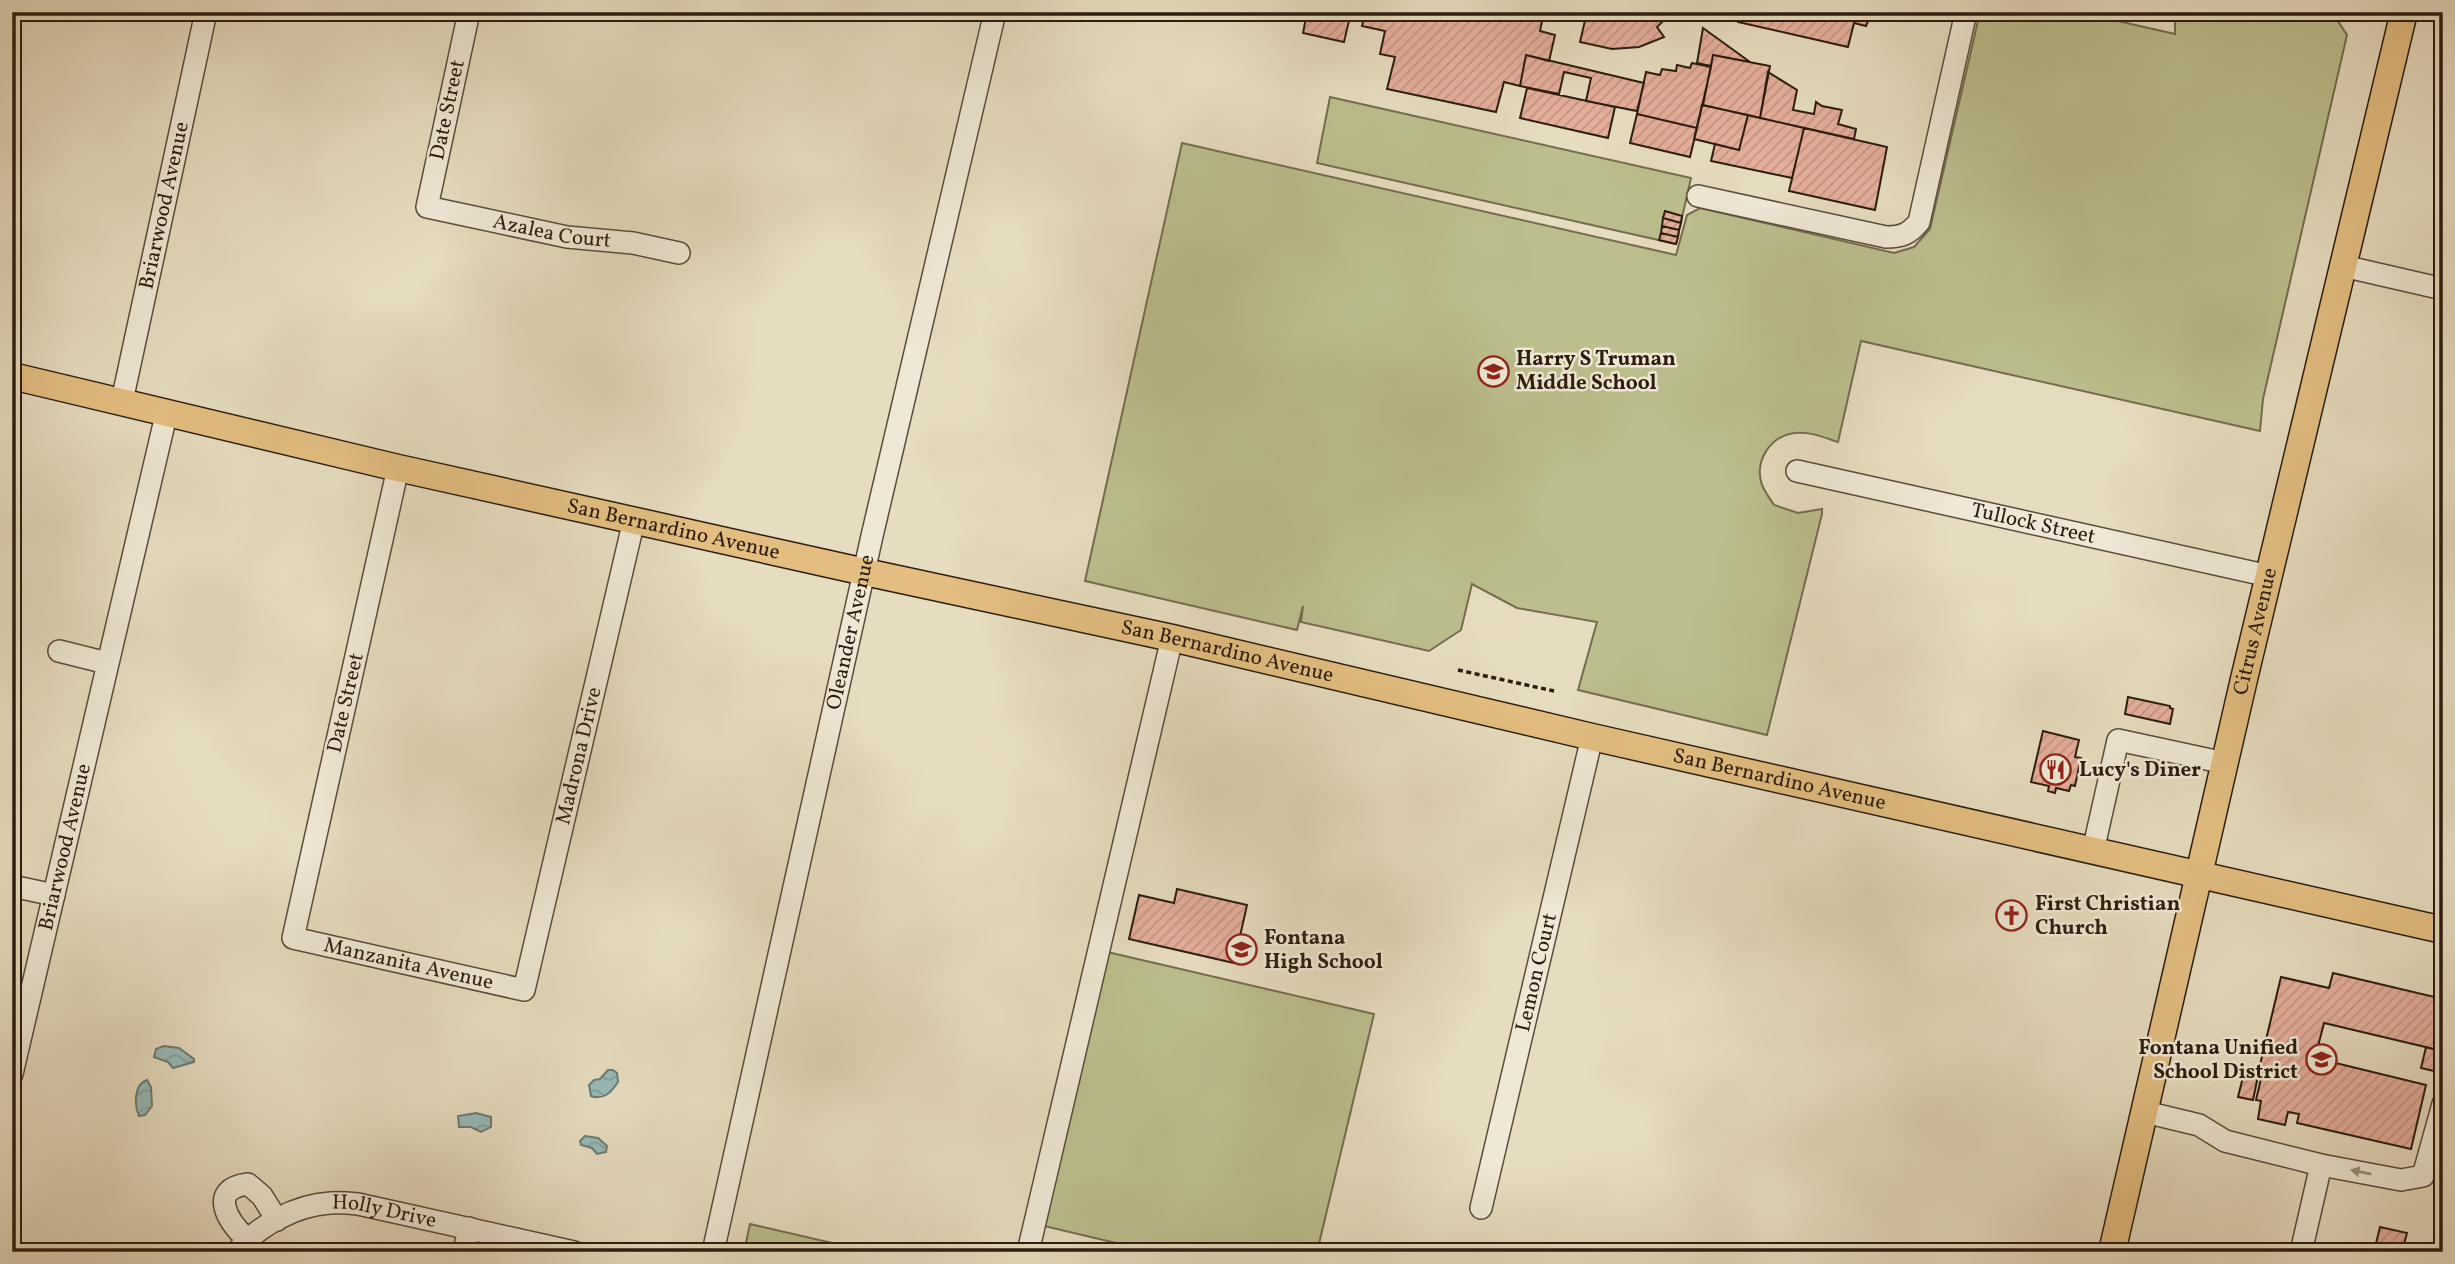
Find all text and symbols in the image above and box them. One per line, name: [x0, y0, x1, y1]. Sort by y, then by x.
street label: Date Street: [423, 57, 473, 163]
street label: Briarwood Avenue: [132, 119, 196, 292]
street label: Azalea Court: [490, 207, 612, 255]
place label: Harry S Truman Middle School: [1516, 345, 1676, 398]
school or university icon: Harry S Truman Middle School: [1476, 354, 1510, 388]
street label: San Bernardino Avenue: [564, 492, 783, 567]
street label: Tullock Street: [1968, 496, 2098, 551]
street label: Oleander Avenue: [819, 552, 882, 712]
street label: Citrus Avenue: [2226, 565, 2285, 698]
street label: San Bernardino Avenue: [1118, 613, 1336, 690]
street label: Date Street: [320, 650, 372, 756]
street label: Madrona Drive: [549, 684, 609, 827]
street label: San Bernardino Avenue: [1670, 741, 1889, 818]
restaurant icon: Lucy's Diner: [2039, 753, 2073, 787]
place label: Lucy's Diner: [2079, 756, 2201, 785]
street label: Briarwood Avenue: [31, 761, 99, 934]
place label: First Christian Church: [2035, 890, 2180, 943]
church icon: First Christian Church: [1995, 899, 2029, 933]
street label: Lemon Court: [1508, 910, 1565, 1035]
place label: Fontana High School: [1264, 924, 1383, 977]
street label: Manzanita Avenue: [321, 931, 496, 997]
school or university icon: Fontana High School: [1224, 933, 1258, 967]
place label: Fontana Unified School District: [2138, 1034, 2298, 1087]
school or university icon: Fontana Unified School District: [2304, 1043, 2338, 1077]
one-way arrow: [2350, 1167, 2372, 1178]
street label: Holly Drive: [332, 1188, 439, 1235]

